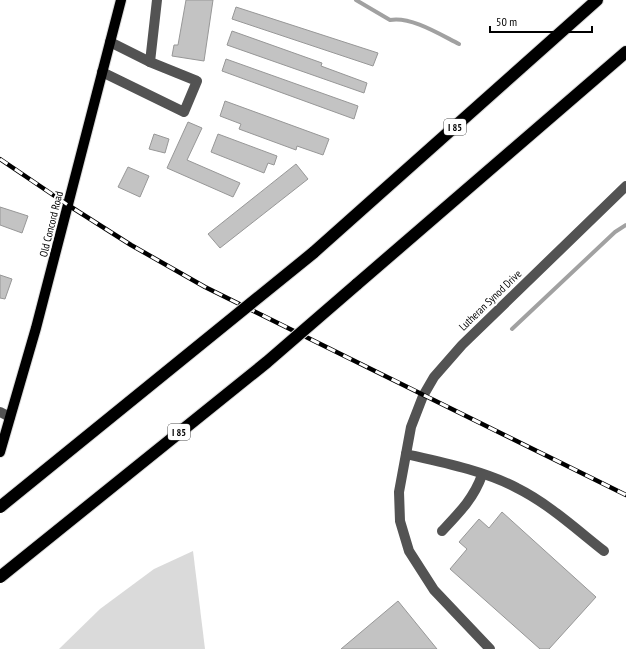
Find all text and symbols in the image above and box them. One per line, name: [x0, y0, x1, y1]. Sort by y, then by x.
scale bar: [490, 8, 592, 34]
text: 50 m: [496, 14, 517, 29]
road number: I 85: [444, 119, 466, 135]
street label: Old Concord Road: [36, 189, 66, 258]
street label: Lutheran Synod Drive: [456, 266, 525, 333]
road number: I 85: [168, 424, 190, 440]

